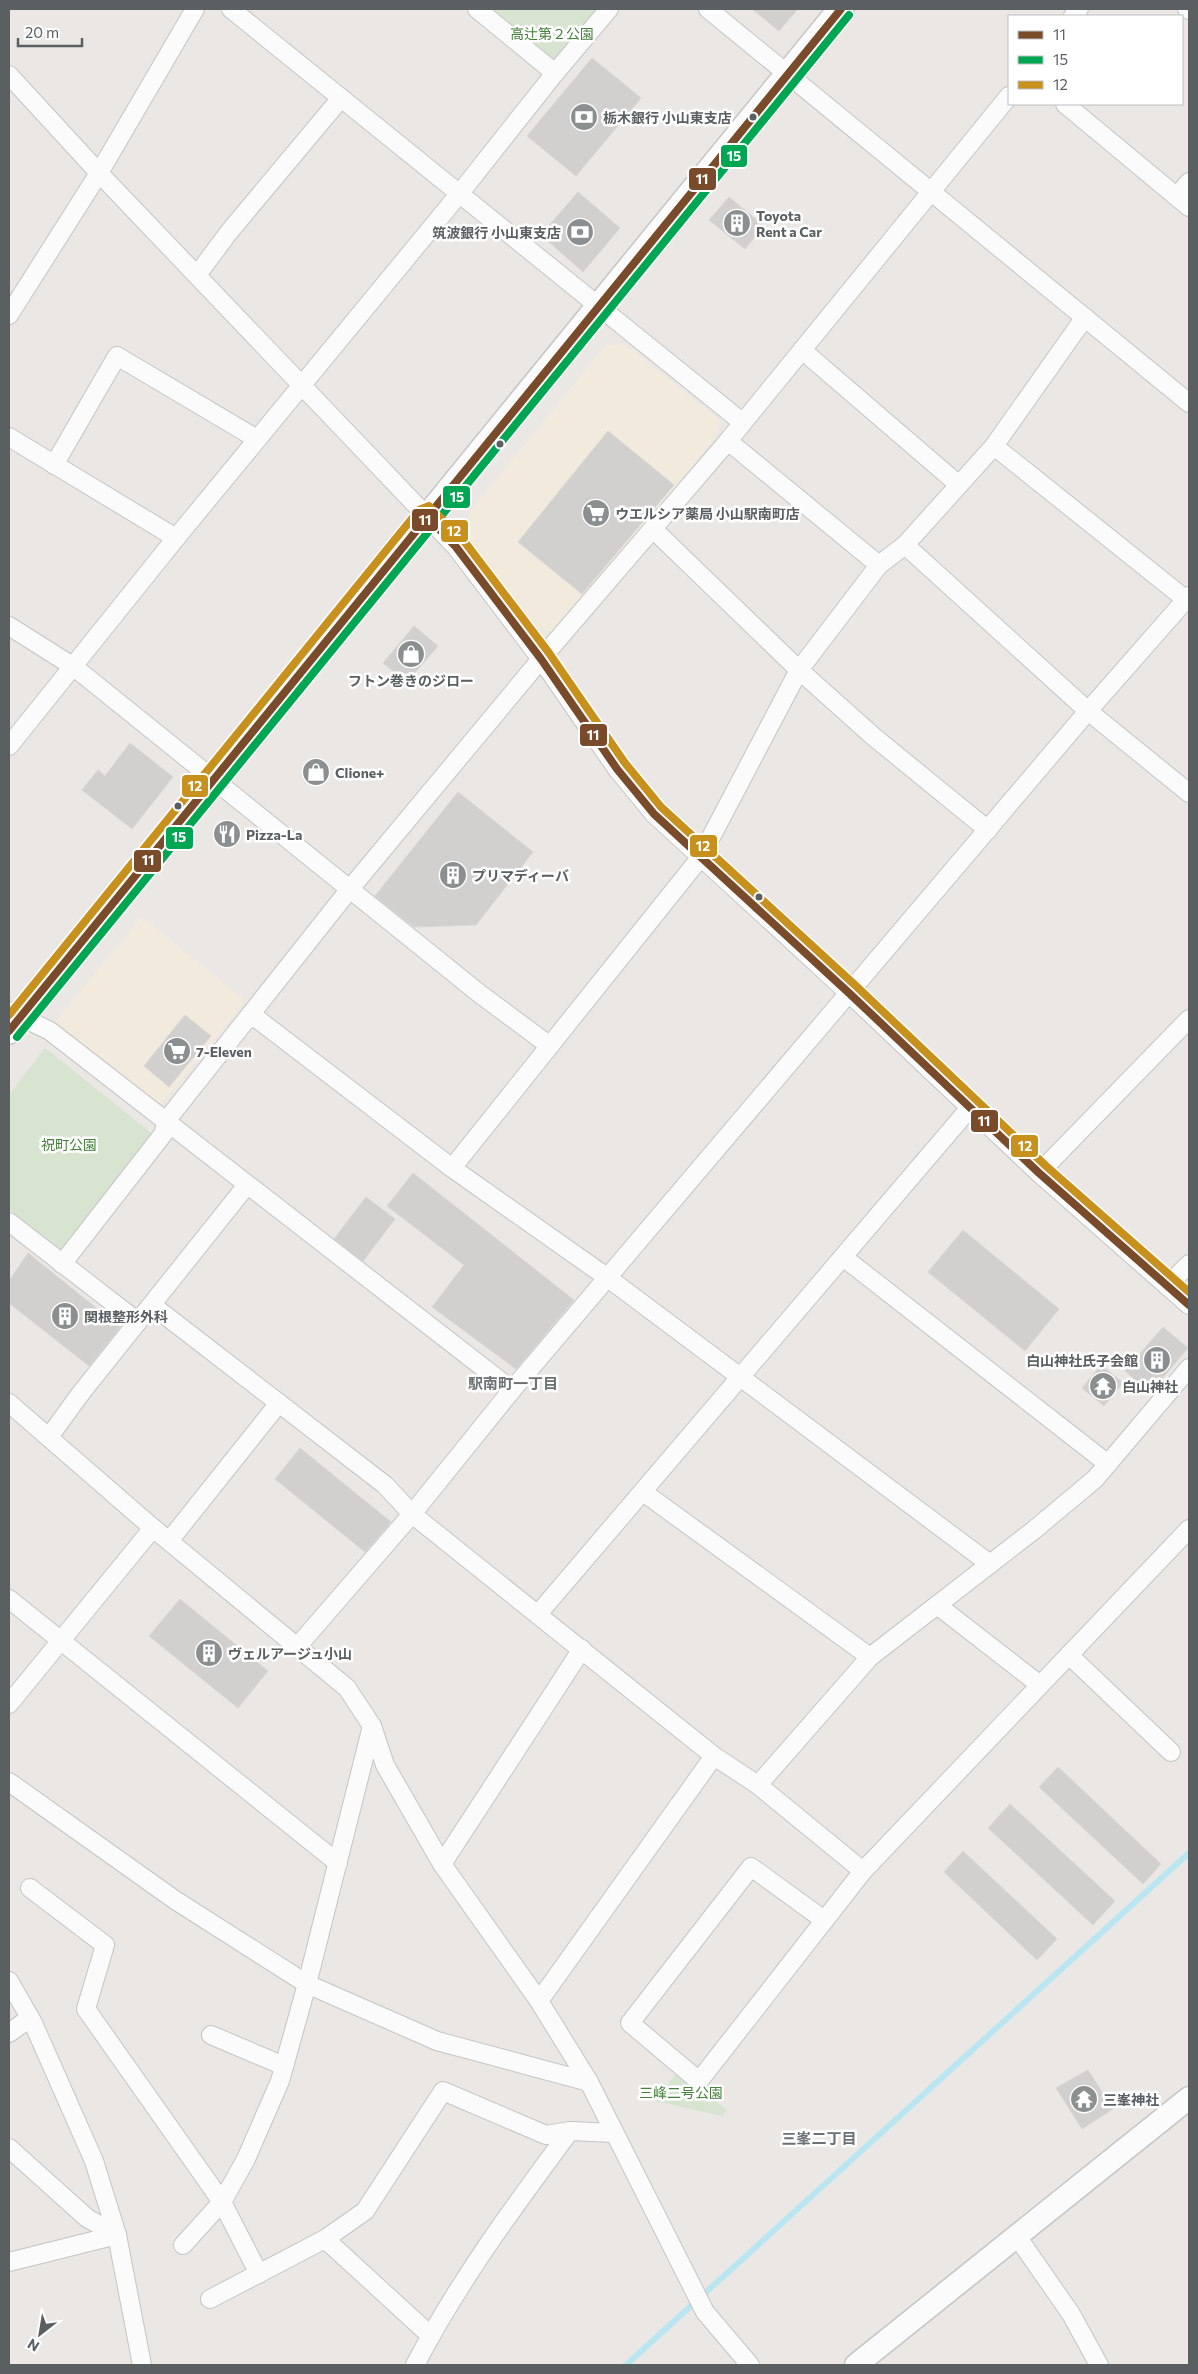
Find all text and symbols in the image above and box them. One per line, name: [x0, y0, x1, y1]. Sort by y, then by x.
scale bar: [18, 15, 81, 47]
legend: [1008, 15, 1183, 105]
text: 20 m: [25, 23, 59, 41]
park label: 高辻第２公園: [510, 25, 594, 42]
text: 11: [1053, 25, 1066, 43]
text: 15: [1053, 50, 1068, 68]
text: 12: [1053, 75, 1068, 93]
bank icon: 栃木銀行 小山東支店: [569, 102, 599, 132]
place label: 栃木銀行 小山東支店: [603, 109, 732, 126]
unlabelled marker: [748, 112, 758, 122]
line badge: 15: [720, 144, 748, 168]
text: 15: [727, 147, 741, 164]
line badge: 11: [688, 167, 717, 191]
text: 11: [696, 170, 708, 187]
place label: Toyota Rent a Car: [756, 207, 822, 240]
building icon: Toyota Rent a Car: [722, 208, 752, 238]
bank icon: 筑波銀行 小山東支店: [565, 217, 595, 247]
place label: 筑波銀行 小山東支店: [432, 224, 561, 241]
unlabelled marker: [495, 439, 505, 449]
line badge: 15: [442, 485, 471, 509]
text: 15: [450, 488, 464, 505]
supermarket icon: ウエルシア薬局 小山駅南町店: [581, 498, 611, 528]
place label: ウエルシア薬局 小山駅南町店: [615, 505, 800, 522]
line badge: 11: [411, 508, 439, 532]
text: 11: [419, 511, 431, 528]
line badge: 12: [440, 519, 469, 543]
text: 12: [447, 522, 461, 539]
shop icon: フトン巻きのジロー: [396, 639, 426, 669]
place label: フトン巻きのジロー: [348, 672, 474, 689]
line badge: 11: [579, 723, 608, 747]
text: 11: [587, 726, 599, 743]
shop icon: Clione+: [301, 757, 331, 787]
place label: Clione+: [335, 764, 385, 781]
line badge: 12: [181, 774, 209, 798]
text: 12: [188, 777, 202, 794]
unlabelled marker: [173, 801, 183, 811]
restaurant icon: Pizza-La: [212, 819, 242, 849]
line badge: 15: [165, 826, 194, 850]
place label: Pizza-La: [246, 826, 302, 843]
text: 15: [172, 828, 186, 845]
line badge: 12: [689, 834, 718, 858]
text: 12: [696, 837, 710, 854]
line badge: 11: [133, 849, 162, 873]
text: 11: [142, 851, 154, 868]
building icon: プリマディーバ: [438, 860, 468, 890]
place label: プリマディーバ: [472, 867, 569, 884]
unlabelled marker: [754, 892, 764, 902]
supermarket icon: 7-Eleven: [162, 1036, 192, 1066]
place label: 7-Eleven: [196, 1043, 252, 1060]
line badge: 11: [970, 1109, 999, 1133]
text: 11: [978, 1112, 990, 1129]
line badge: 12: [1010, 1134, 1039, 1158]
park label: 祝町公園: [41, 1136, 97, 1153]
text: 12: [1018, 1137, 1032, 1154]
building icon: 関根整形外科: [50, 1301, 80, 1331]
place label: 関根整形外科: [84, 1308, 168, 1325]
building icon: 白山神社氏子会館: [1142, 1345, 1172, 1375]
place label: 白山神社氏子会館: [1026, 1352, 1138, 1369]
temple icon: 白山神社: [1088, 1371, 1118, 1401]
district label: 駅南町一丁目: [468, 1374, 558, 1392]
place label: 白山神社: [1122, 1378, 1178, 1395]
building icon: ヴェルアージュ小山: [194, 1638, 224, 1668]
place label: ヴェルアージュ小山: [228, 1645, 352, 1662]
park label: 三峰二号公園: [639, 2084, 723, 2101]
temple icon: 三峯神社: [1069, 2084, 1099, 2114]
place label: 三峯神社: [1103, 2091, 1159, 2108]
district label: 三峯二丁目: [781, 2129, 857, 2147]
north arrow: [15, 2309, 65, 2359]
text: N: [24, 2336, 42, 2356]

